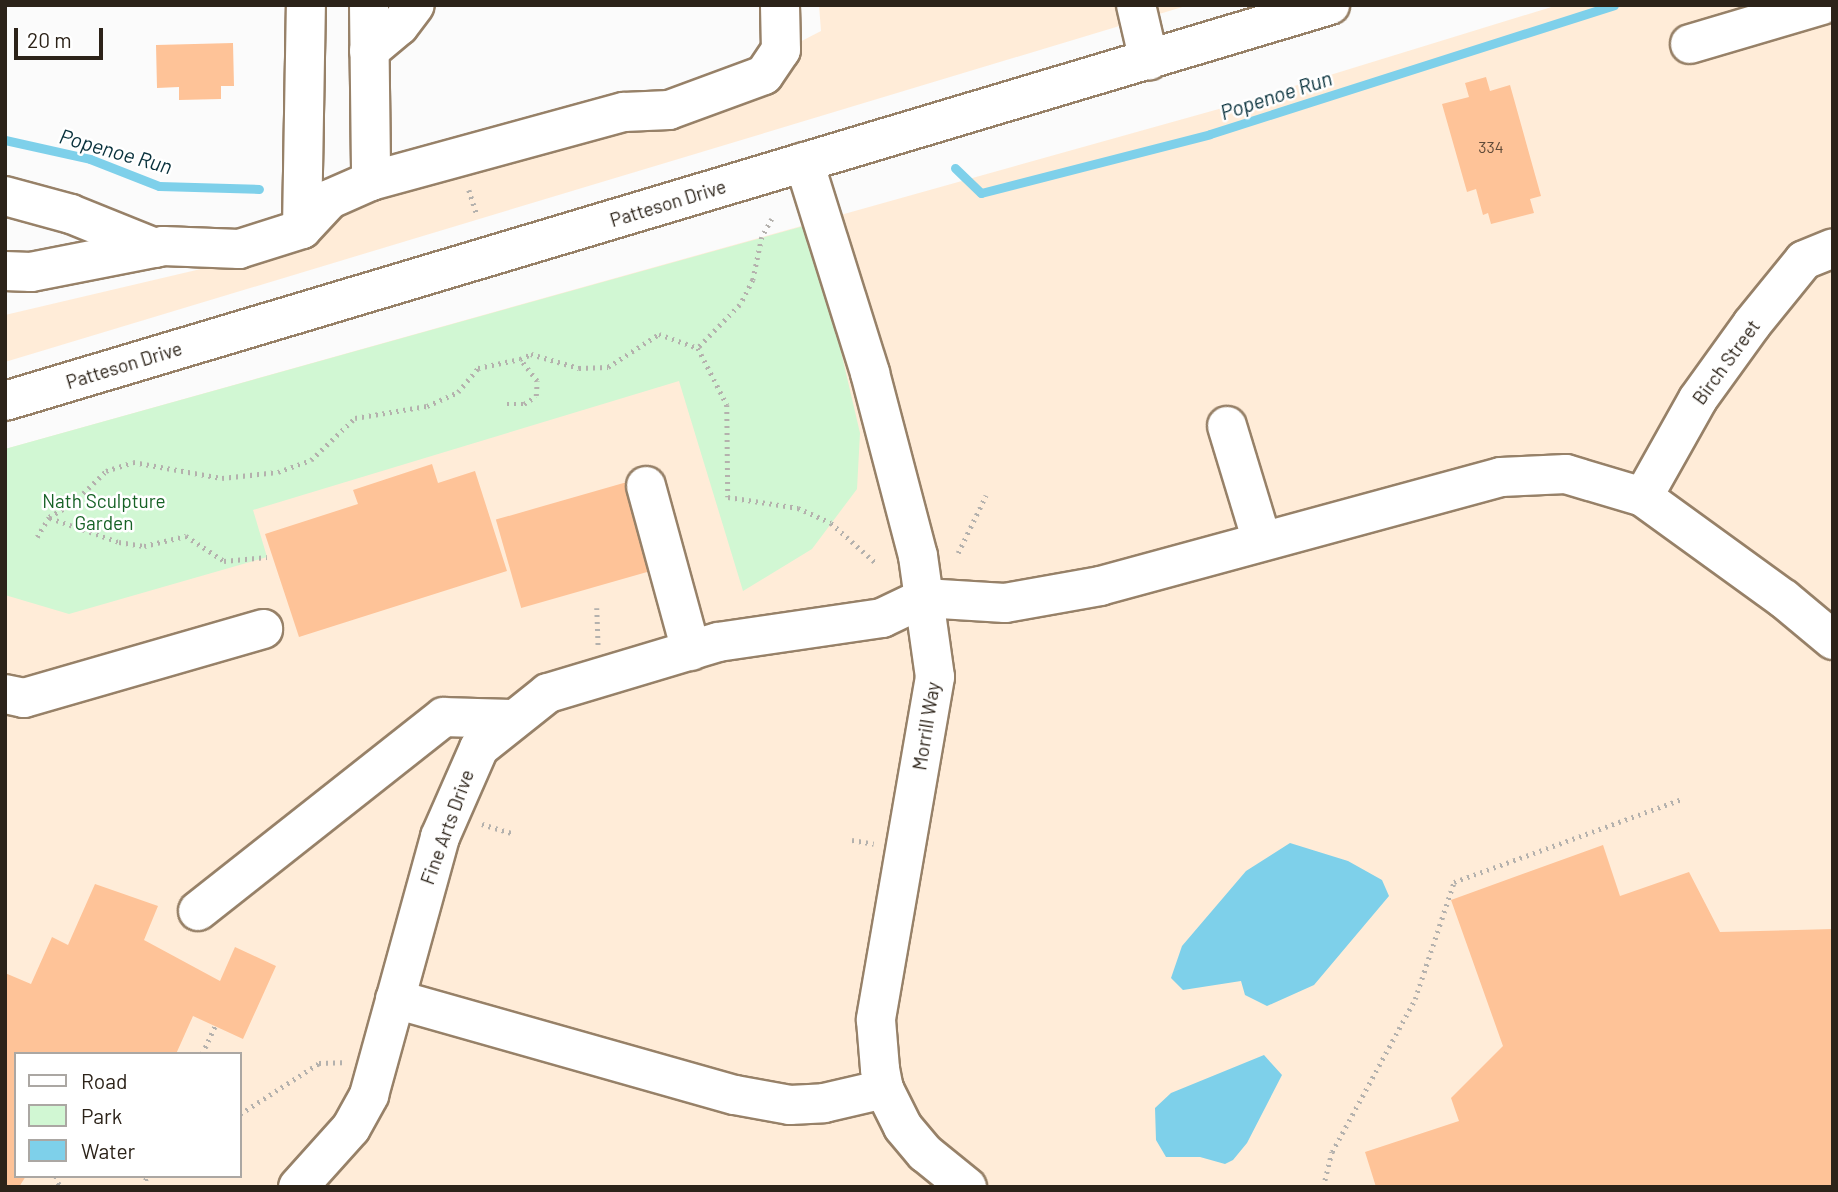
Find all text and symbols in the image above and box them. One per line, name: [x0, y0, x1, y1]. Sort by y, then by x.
scale bar: [18, 14, 107, 58]
text: 20 m: [27, 27, 72, 52]
water label: Popenoe Run: [1217, 65, 1335, 125]
water label: Popenoe Run: [57, 123, 175, 179]
house number: 334: [1478, 137, 1504, 157]
street label: Patteson Drive: [607, 175, 729, 231]
street label: Birch Street: [1688, 315, 1764, 409]
street label: Patteson Drive: [63, 337, 185, 393]
park label: Nath Sculpture Garden: [42, 490, 166, 534]
street label: Morrill Way: [908, 680, 944, 772]
street label: Fine Arts Drive: [416, 766, 478, 888]
legend: [14, 1052, 242, 1178]
text: Road: [81, 1068, 127, 1093]
text: Park: [81, 1103, 122, 1128]
text: Water: [81, 1138, 135, 1163]

